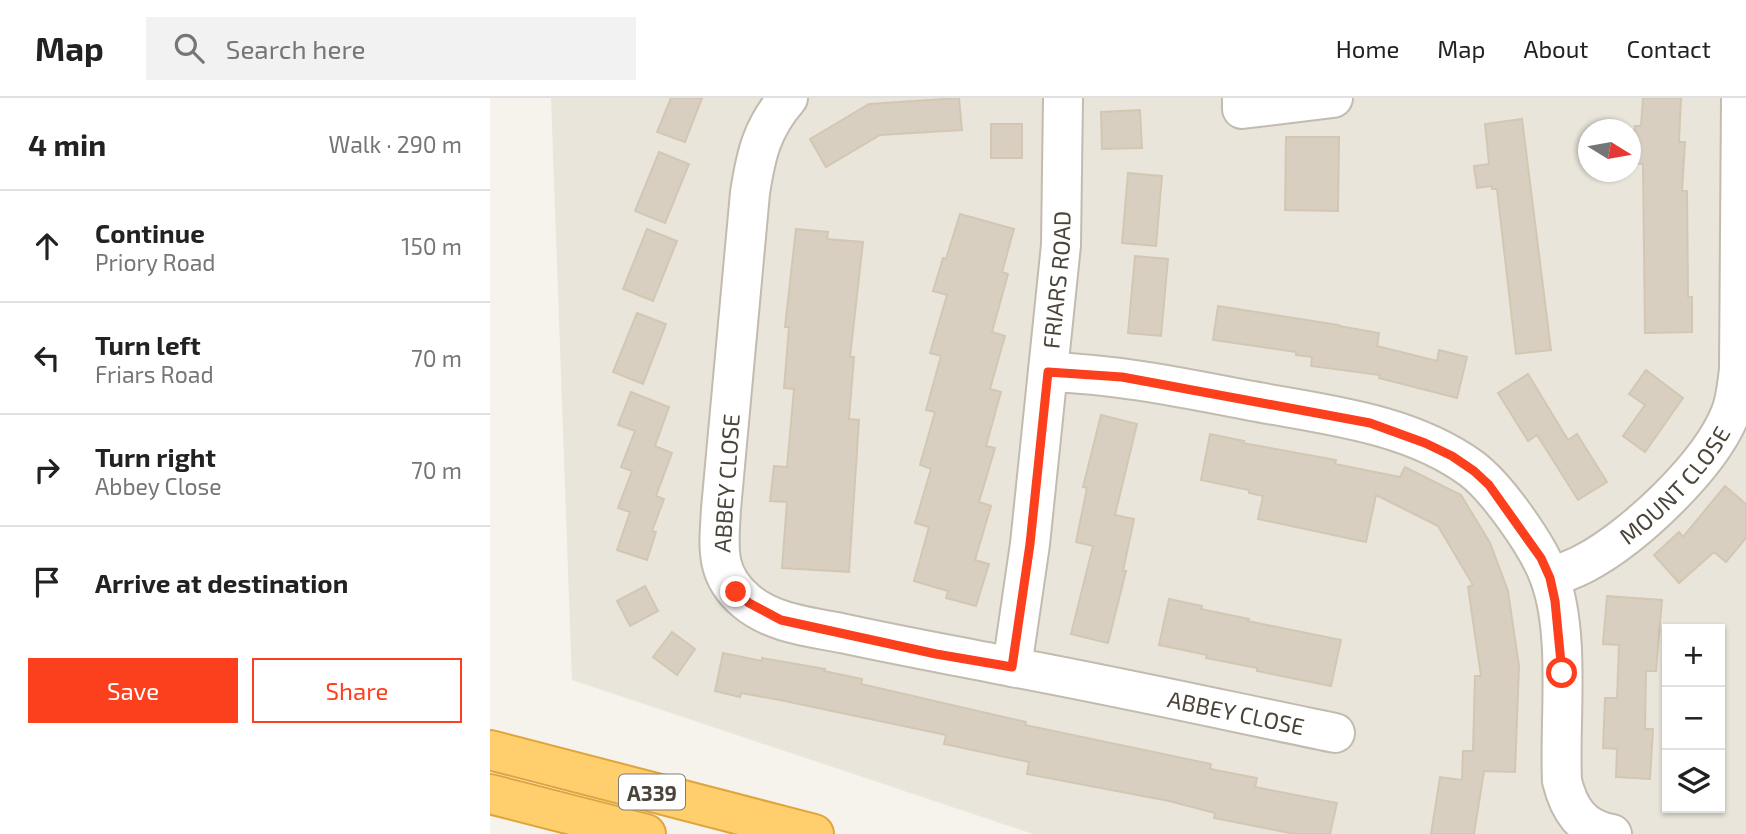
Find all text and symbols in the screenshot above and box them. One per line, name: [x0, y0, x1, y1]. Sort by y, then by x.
search box: [146, 17, 636, 80]
text: Map: [35, 28, 104, 68]
icon: search: [170, 29, 208, 67]
text: Search here: [226, 33, 365, 64]
text: Home: [1336, 34, 1399, 63]
text: Map: [1437, 34, 1485, 63]
text: About: [1523, 34, 1589, 63]
text: Contact: [1627, 34, 1711, 63]
north arrow: [1578, 119, 1641, 182]
text: 4 min: [28, 126, 106, 162]
text: Walk · 290 m: [329, 130, 462, 158]
street label: FRIARS ROAD: [1036, 211, 1075, 350]
text: Continue: [95, 217, 205, 248]
icon: ahead: [28, 227, 66, 265]
text: 150 m: [401, 232, 462, 260]
text: Priory Road: [95, 248, 216, 276]
text: Turn left: [95, 329, 201, 360]
icon: left: [28, 339, 66, 377]
text: 70 m: [411, 344, 462, 372]
text: Friars Road: [95, 360, 214, 388]
street label: ABBEY CLOSE: [707, 413, 745, 553]
street label: MOUNT CLOSE: [1613, 421, 1736, 550]
text: Turn right: [95, 441, 216, 472]
icon: right: [28, 451, 66, 489]
text: 70 m: [411, 456, 462, 484]
text: Abbey Close: [95, 472, 222, 500]
icon: arrive: [28, 563, 66, 601]
text: Arrive at destination: [95, 567, 348, 598]
route end: [720, 576, 751, 607]
map controls: [1662, 624, 1725, 813]
button: +: [1662, 624, 1725, 687]
route start: [1546, 657, 1577, 688]
button: Save: [28, 658, 238, 723]
button: Share: [252, 658, 462, 723]
street label: ABBEY CLOSE: [1165, 684, 1307, 740]
button: −: [1662, 687, 1725, 750]
button: layers: [1662, 750, 1725, 813]
road number: A339: [619, 774, 685, 810]

